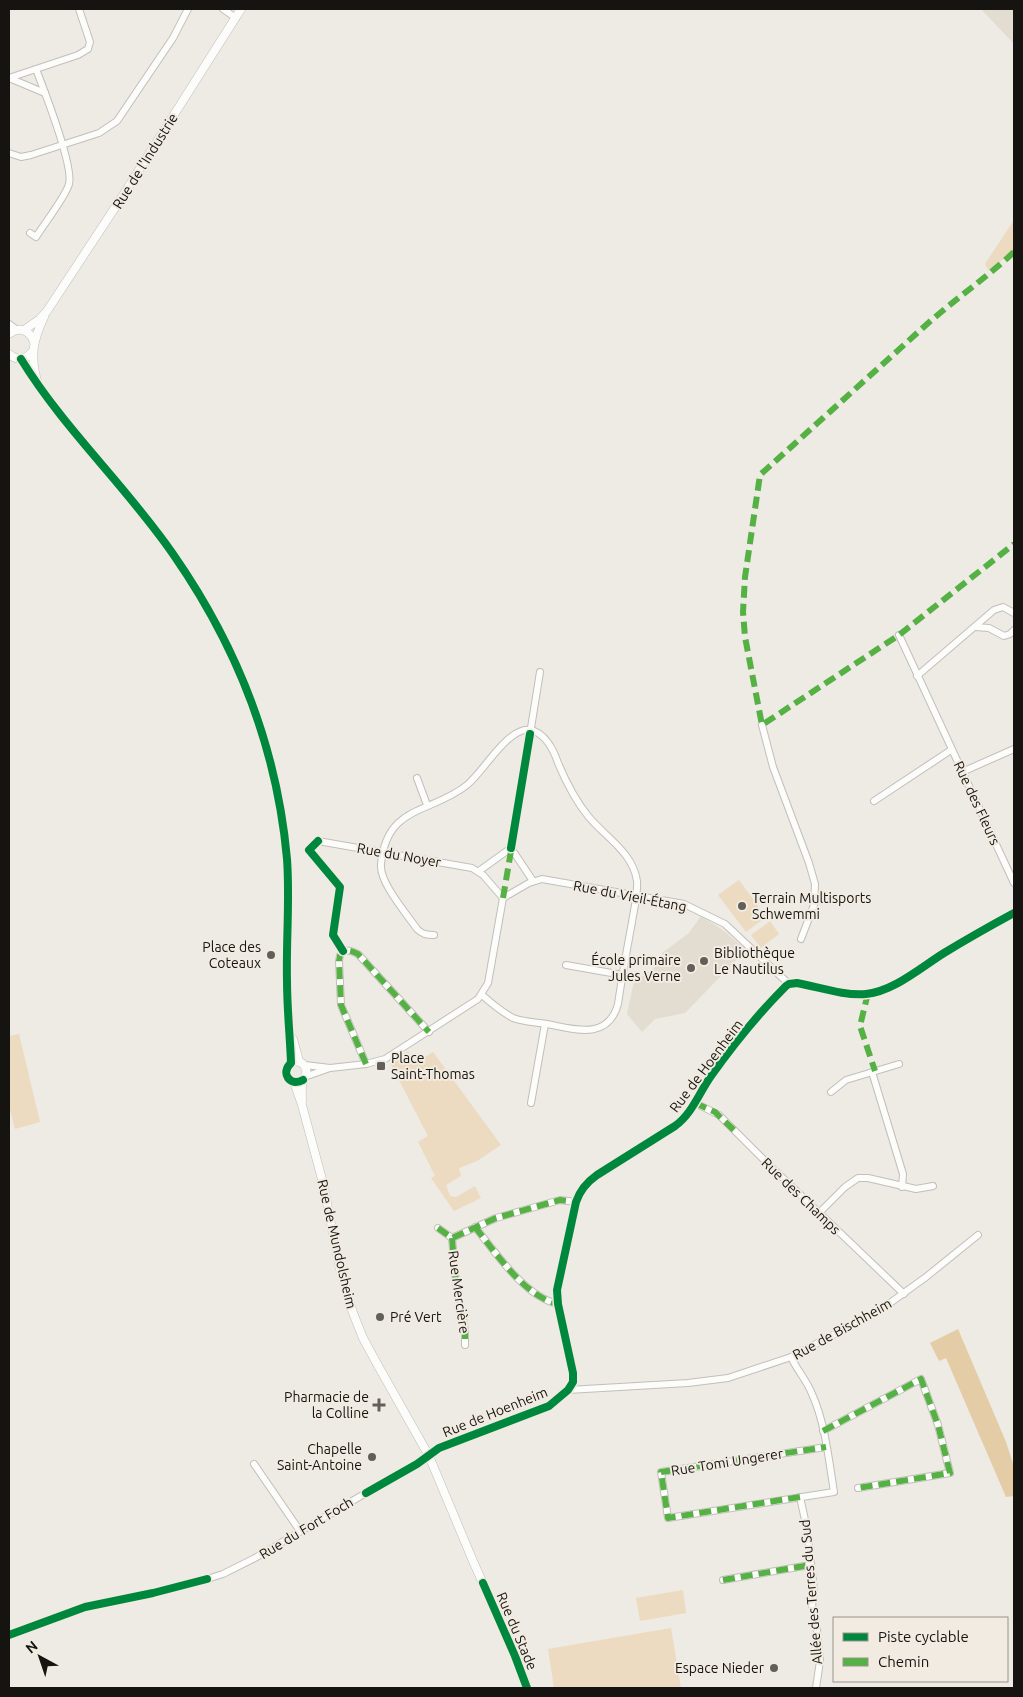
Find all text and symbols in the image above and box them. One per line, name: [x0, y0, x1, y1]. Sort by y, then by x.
street label: Rue de l'Industrie: [109, 110, 181, 212]
street label: Rue des Fleurs: [951, 758, 1003, 848]
street label: Rue du Noyer: [356, 840, 443, 870]
street label: Rue du Vieil-Étang: [572, 876, 688, 915]
place label: Terrain Multisports Schwemmi: [752, 890, 871, 922]
marker: Terrain Multisports Schwemmi: [736, 900, 748, 912]
place label: Place des Coteaux: [202, 939, 261, 971]
place label: Bibliothèque Le Nautilus: [714, 945, 795, 977]
marker: Place des Coteaux: [265, 949, 277, 961]
place label: École primaire Jules Verne: [591, 951, 681, 984]
marker: Bibliothèque Le Nautilus: [698, 955, 710, 967]
marker: École primaire Jules Verne: [685, 962, 697, 974]
street label: Rue de Hoenheim: [666, 1017, 746, 1115]
place label: Place Saint-Thomas: [391, 1050, 475, 1082]
marker: Place Saint-Thomas: [375, 1060, 387, 1072]
street label: Rue des Champs: [758, 1154, 844, 1238]
street label: Rue de Mundolsheim: [314, 1178, 360, 1310]
street label: Rue Mercière: [445, 1250, 473, 1334]
street label: Rue de Bischheim: [790, 1295, 894, 1363]
place label: Pré Vert: [390, 1309, 442, 1325]
marker: Pré Vert: [374, 1311, 386, 1323]
street label: Rue de Hoenheim: [440, 1384, 550, 1440]
place label: Pharmacie de la Colline: [284, 1389, 369, 1421]
marker: Pharmacie de la Colline: [373, 1399, 385, 1411]
place label: Chapelle Saint-Antoine: [277, 1441, 362, 1473]
street label: Rue Tomi Ungerer: [670, 1445, 785, 1479]
marker: Chapelle Saint-Antoine: [366, 1451, 378, 1463]
street label: Rue du Fort Foch: [256, 1494, 356, 1562]
street label: Allée des Terres du Sud: [797, 1519, 825, 1665]
street label: Rue du Stade: [493, 1590, 541, 1672]
legend: [833, 1617, 1008, 1682]
text: Piste cyclable: [878, 1628, 969, 1645]
north arrow: [15, 1632, 65, 1682]
text: N: [22, 1638, 41, 1657]
text: Chemin: [878, 1653, 929, 1670]
place label: Espace Nieder: [675, 1660, 765, 1676]
marker: Espace Nieder: [768, 1662, 780, 1674]

